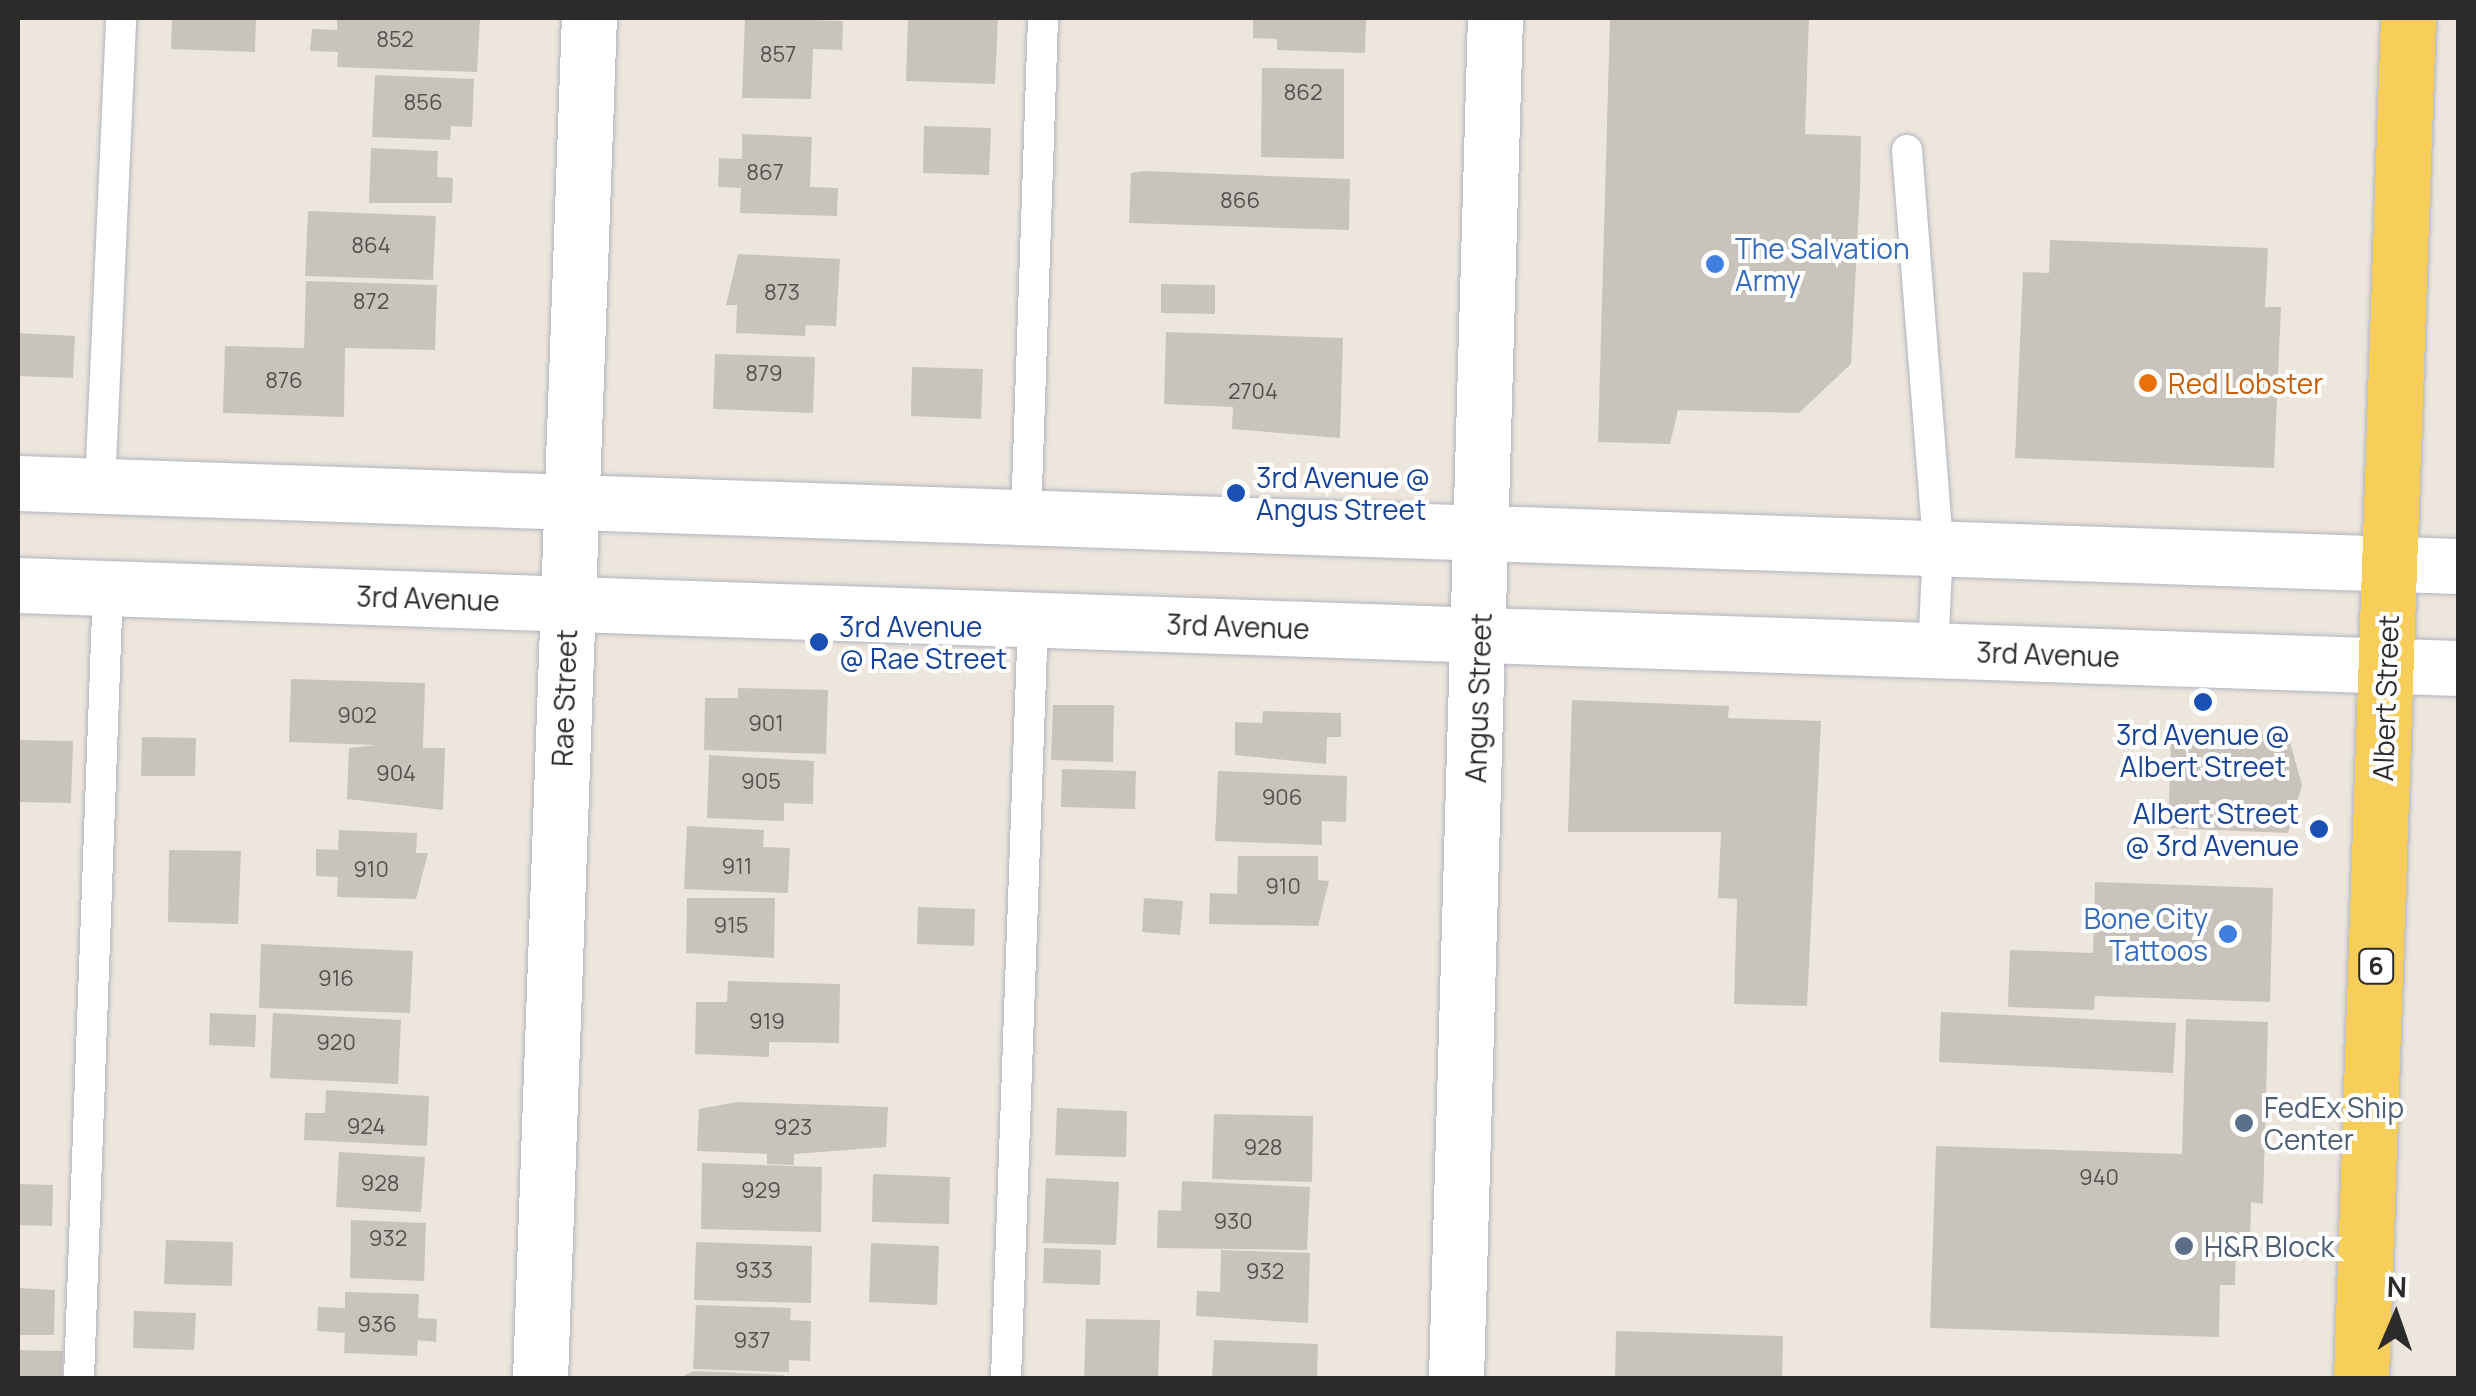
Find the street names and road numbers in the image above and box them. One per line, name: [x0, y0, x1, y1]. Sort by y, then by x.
street label: 3rd Avenue: [356, 579, 500, 617]
street label: 3rd Avenue: [1166, 607, 1310, 645]
street label: Angus Street: [1458, 612, 1498, 784]
street label: Albert Street: [2365, 614, 2405, 782]
street label: Rae Street: [545, 629, 583, 767]
street label: 3rd Avenue: [1976, 635, 2120, 673]
road number: 6: [2356, 946, 2396, 986]

